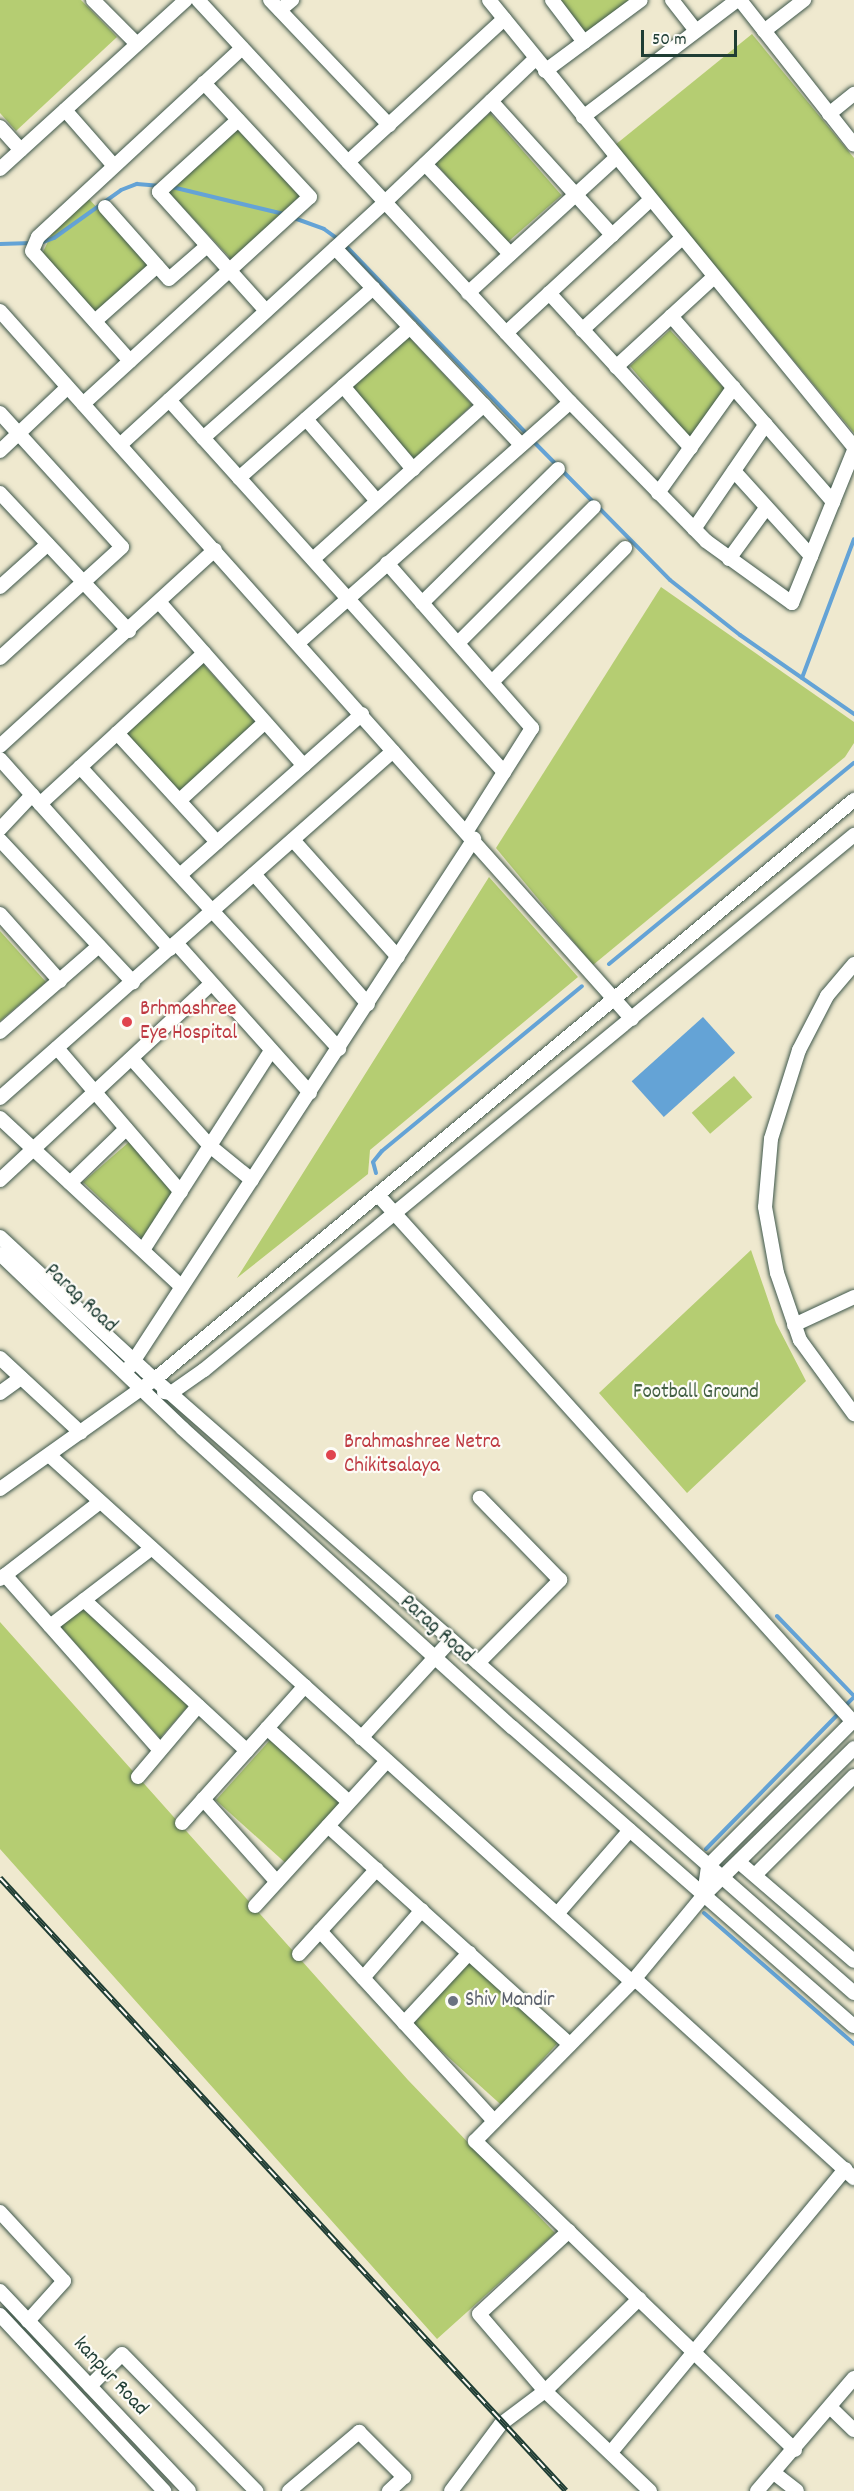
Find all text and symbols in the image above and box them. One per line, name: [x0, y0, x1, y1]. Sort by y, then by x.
scale bar: [644, 18, 740, 56]
text: 50 m: [652, 28, 687, 53]
place label: Brhmashree Eye Hospital: [140, 997, 237, 1047]
marker: Brhmashree Eye Hospital: [118, 1013, 136, 1031]
street label: Parag Road: [38, 1259, 122, 1339]
park label: Football Ground: [633, 1380, 759, 1406]
place label: Brahmashree Netra Chikitsalaya: [344, 1430, 500, 1480]
marker: Brahmashree Netra Chikitsalaya: [322, 1446, 340, 1464]
street label: Parag Road: [394, 1590, 478, 1670]
place label: Shiv Mandir: [465, 1988, 555, 2014]
marker: Shiv Mandir: [446, 1994, 460, 2008]
street label: kanpur Road: [67, 2332, 153, 2422]

